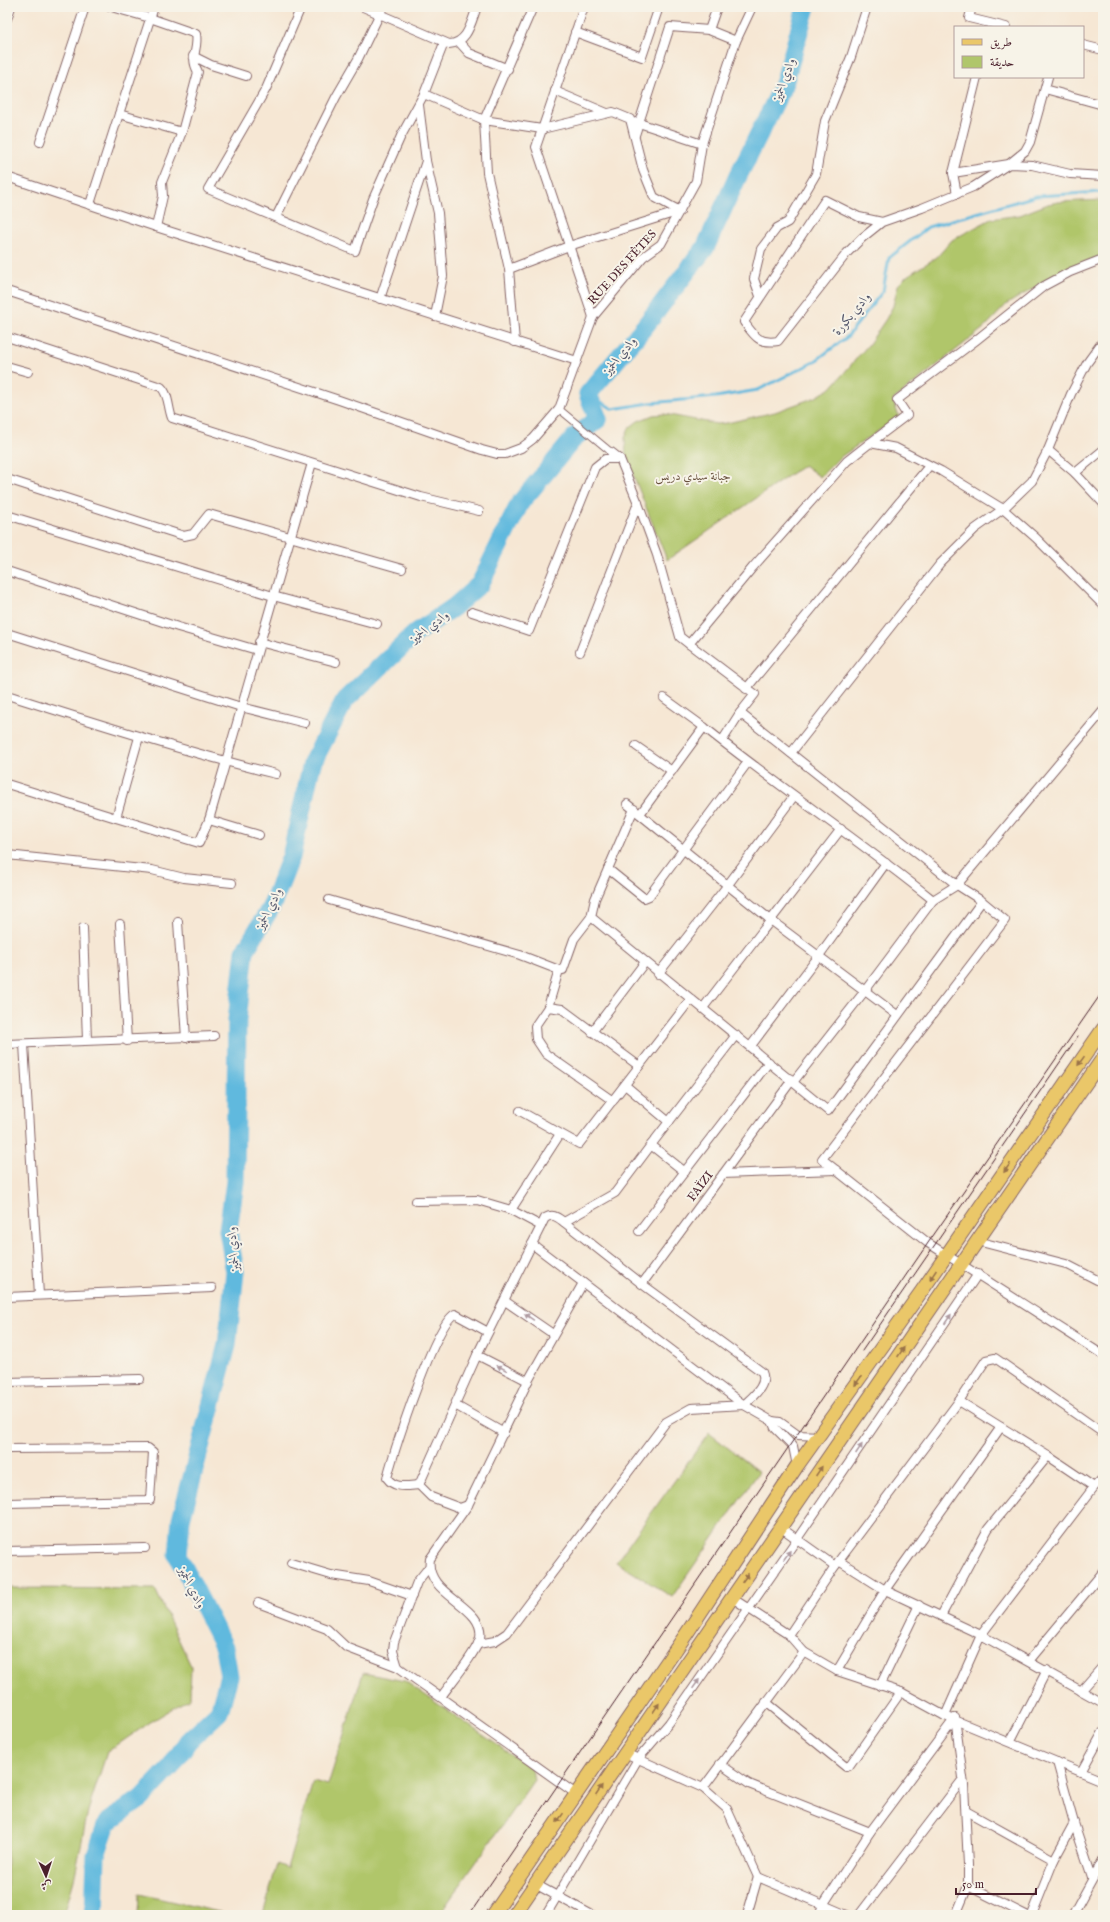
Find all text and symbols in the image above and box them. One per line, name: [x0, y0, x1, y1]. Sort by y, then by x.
legend: [954, 26, 1084, 78]
text: طريق: [990, 35, 1012, 50]
water label: وادي الحميز: [768, 55, 801, 105]
text: حديقة: [990, 55, 1014, 70]
street label: RUE DES FÊTES: [584, 226, 660, 308]
water label: وادي بكورة: [829, 289, 876, 340]
water label: وادي الحميز: [599, 333, 642, 380]
park label: جبانة سيدي دريس: [655, 469, 731, 486]
water label: وادي الحميز: [406, 607, 454, 649]
water label: وادي الحميز: [251, 885, 288, 934]
one-way arrow: [1077, 1056, 1085, 1066]
one-way arrow: [1003, 1162, 1011, 1173]
street label: FAÏZI: [683, 1168, 717, 1204]
water label: وادي الحميز: [223, 1226, 245, 1273]
one-way arrow: [929, 1269, 937, 1280]
one-way arrow: [524, 1313, 534, 1321]
one-way arrow: [944, 1313, 952, 1324]
one-way arrow: [897, 1347, 905, 1357]
one-way arrow: [497, 1365, 508, 1371]
one-way arrow: [854, 1376, 862, 1386]
one-way arrow: [855, 1444, 863, 1454]
one-way arrow: [815, 1466, 823, 1476]
one-way arrow: [783, 1549, 791, 1560]
water label: وادي الحميز: [173, 1563, 209, 1612]
one-way arrow: [741, 1573, 749, 1583]
one-way arrow: [692, 1679, 700, 1689]
one-way arrow: [652, 1703, 660, 1713]
one-way arrow: [595, 1785, 603, 1796]
one-way arrow: [556, 1813, 564, 1823]
north arrow: [26, 1856, 66, 1896]
scale bar: [956, 1870, 1036, 1896]
text: 50 m: [962, 1877, 984, 1892]
text: ش: [41, 1878, 52, 1892]

